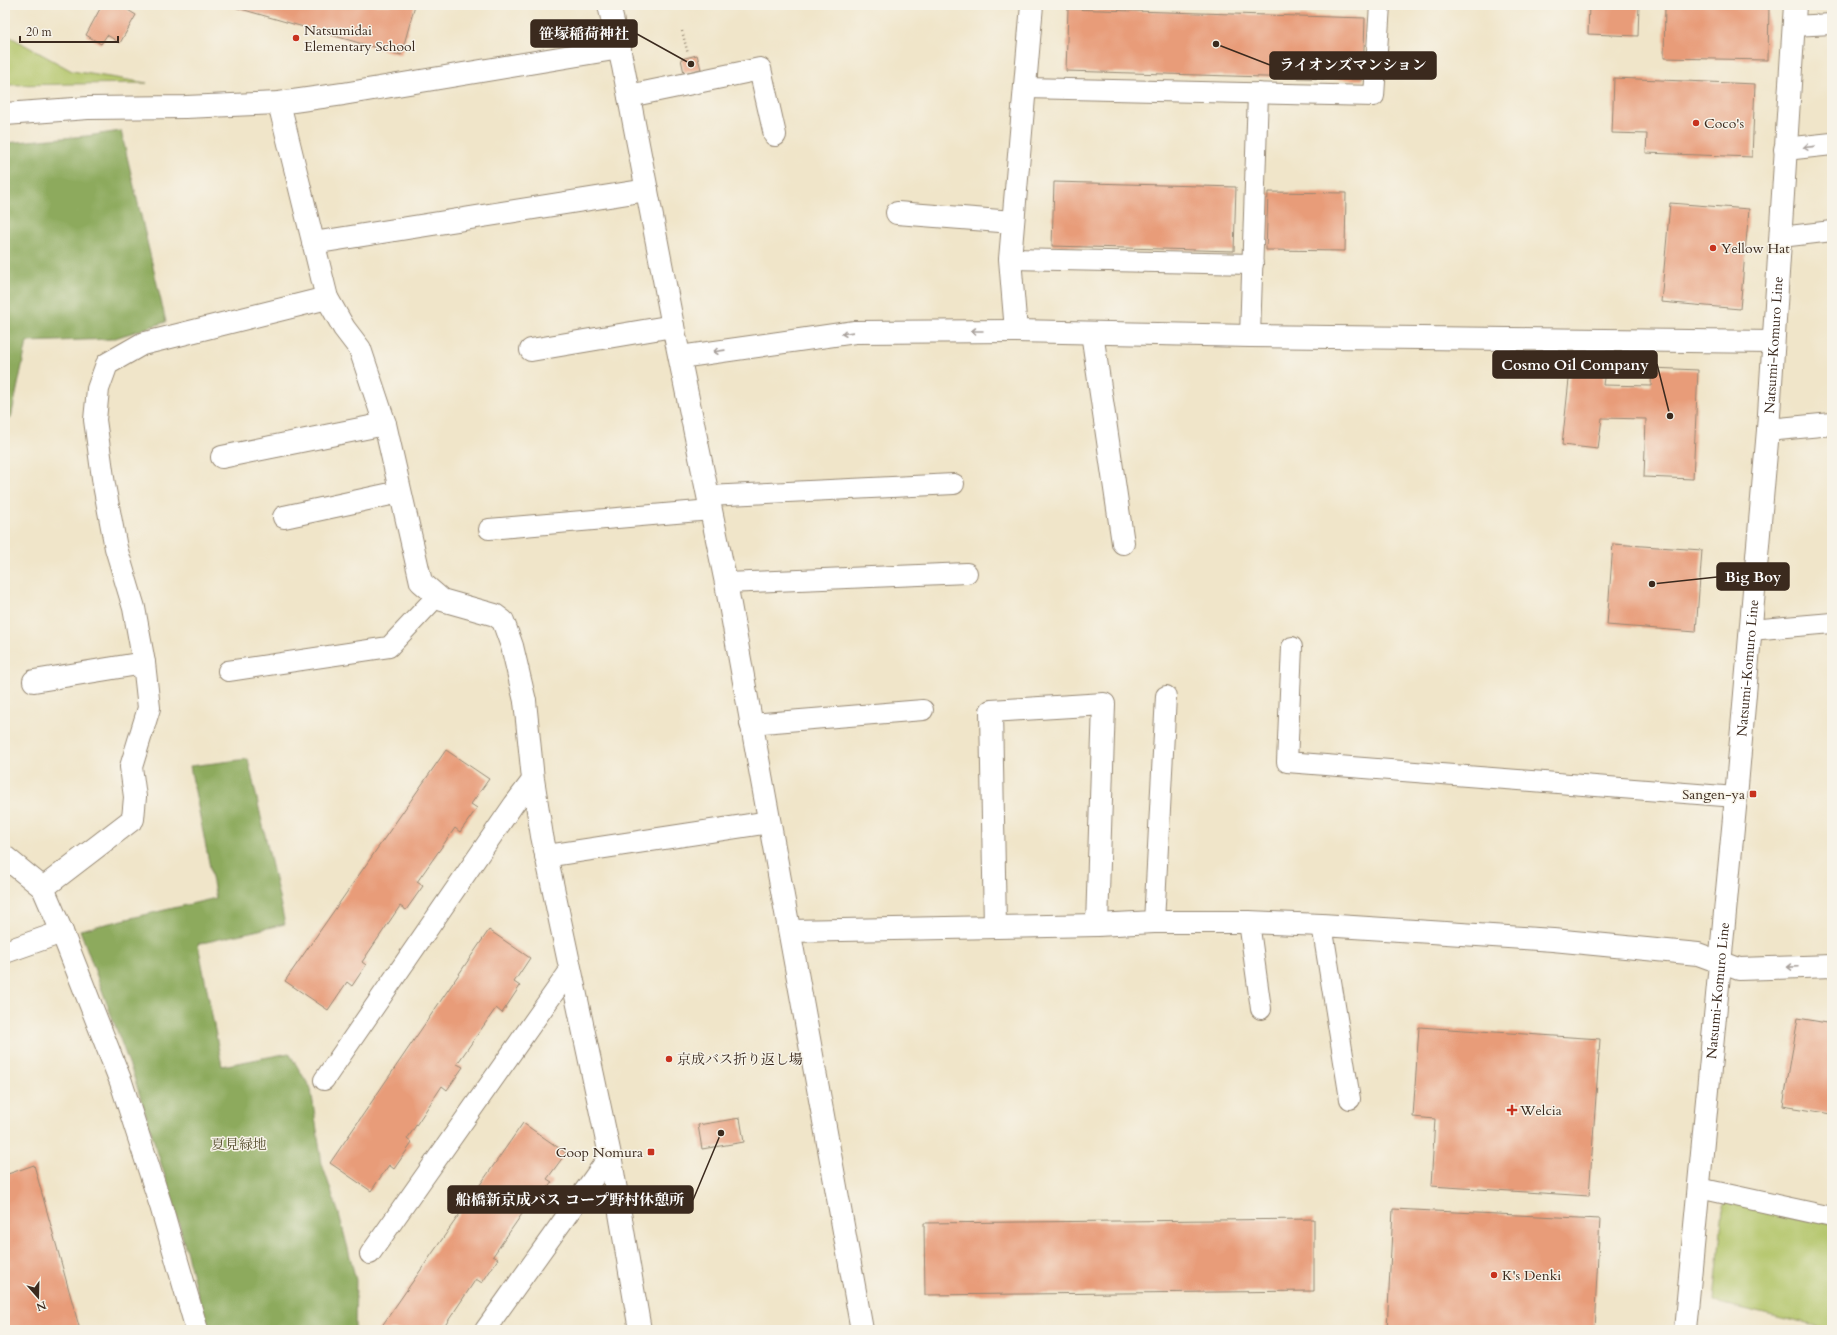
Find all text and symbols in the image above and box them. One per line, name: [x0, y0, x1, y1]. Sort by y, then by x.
scale bar: [20, 18, 118, 44]
callout: 笹塚稲荷神社: [531, 20, 637, 47]
place label: Natsumidai Elementary School: [304, 21, 416, 56]
text: 20 m: [26, 24, 53, 40]
text: 笹塚稲荷神社: [539, 24, 629, 44]
marker: Natsumidai Elementary School: [291, 33, 301, 43]
callout: ライオンズマンション: [1270, 52, 1436, 79]
text: ライオンズマンション: [1279, 55, 1427, 75]
place label: Coco's: [1704, 114, 1744, 133]
marker: Coco's: [1691, 118, 1701, 128]
one-way arrow: [1803, 143, 1816, 151]
place label: Yellow Hat: [1721, 239, 1790, 258]
marker: Yellow Hat: [1708, 243, 1718, 253]
street label: Natsumi-Komuro Line: [1760, 276, 1788, 414]
one-way arrow: [971, 327, 984, 335]
one-way arrow: [841, 329, 854, 337]
one-way arrow: [713, 347, 726, 355]
callout: Cosmo Oil Company: [1493, 351, 1657, 378]
text: Cosmo Oil Company: [1501, 355, 1649, 375]
callout: Big Boy: [1717, 563, 1789, 590]
text: Big Boy: [1725, 567, 1782, 587]
street label: Natsumi-Komuro Line: [1732, 599, 1763, 737]
place label: Sangen-ya: [1682, 785, 1745, 804]
marker: Sangen-ya: [1748, 789, 1758, 799]
street label: Natsumi-Komuro Line: [1702, 921, 1734, 1060]
one-way arrow: [1787, 963, 1800, 971]
place label: 京成バス折り返し場: [677, 1050, 803, 1069]
marker: 京成バス折り返し場: [664, 1054, 674, 1064]
place label: Welcia: [1519, 1101, 1562, 1120]
marker: Welcia: [1507, 1105, 1517, 1115]
park label: 夏見緑地: [211, 1135, 267, 1154]
place label: Coop Nomura: [556, 1143, 643, 1162]
marker: Coop Nomura: [646, 1147, 656, 1157]
callout: 船橋新京成バス コープ野村休憩所: [448, 1186, 693, 1213]
text: 船橋新京成バス コープ野村休憩所: [456, 1190, 684, 1210]
place label: K's Denki: [1502, 1266, 1561, 1285]
marker: K's Denki: [1489, 1270, 1499, 1280]
north arrow: [18, 1277, 58, 1317]
text: N: [34, 1297, 48, 1315]

